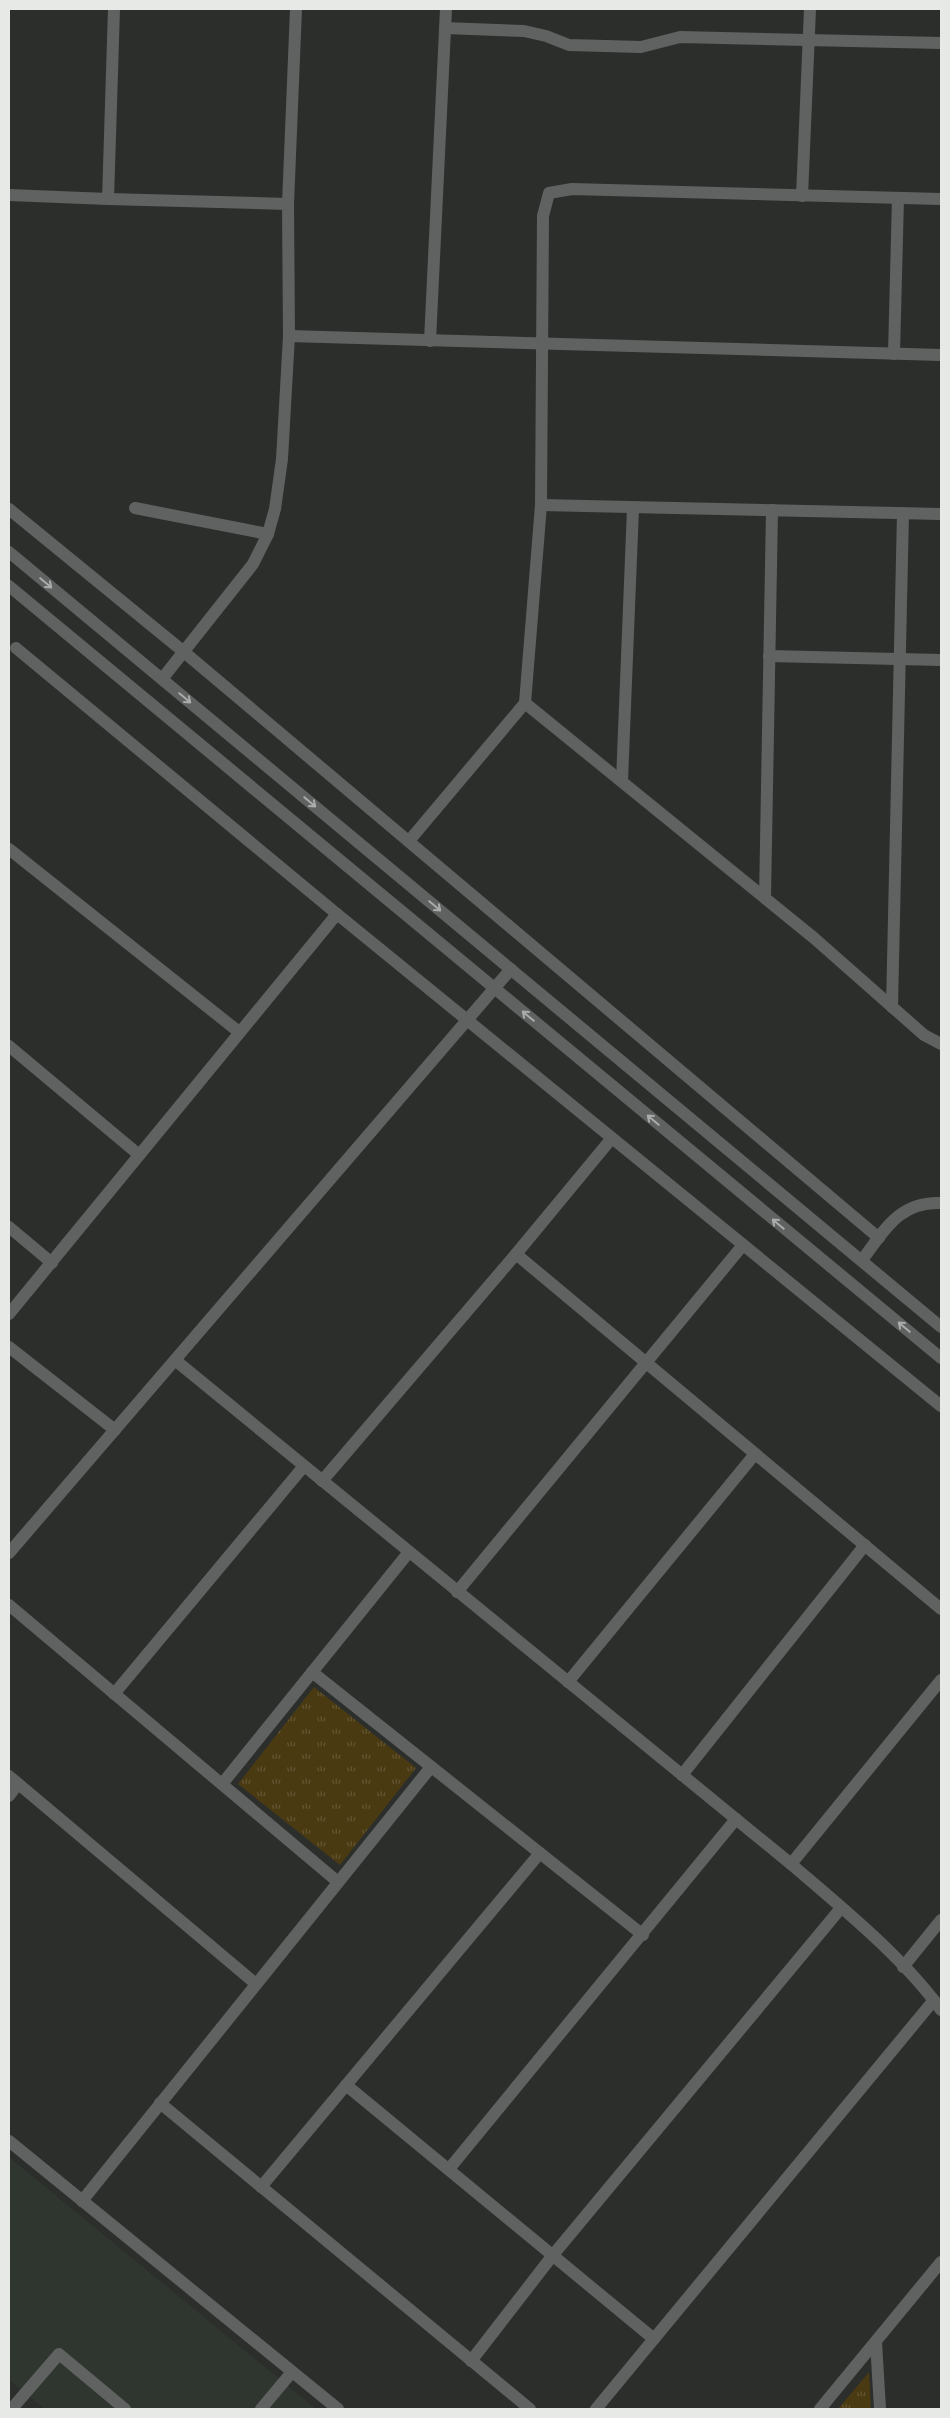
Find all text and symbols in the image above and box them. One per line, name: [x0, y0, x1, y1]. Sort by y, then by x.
one-way arrow: [40, 577, 53, 588]
one-way arrow: [178, 692, 191, 703]
one-way arrow: [303, 796, 316, 807]
one-way arrow: [428, 900, 441, 911]
one-way arrow: [522, 1011, 535, 1022]
one-way arrow: [647, 1114, 660, 1125]
one-way arrow: [772, 1218, 785, 1229]
one-way arrow: [897, 1322, 910, 1333]

